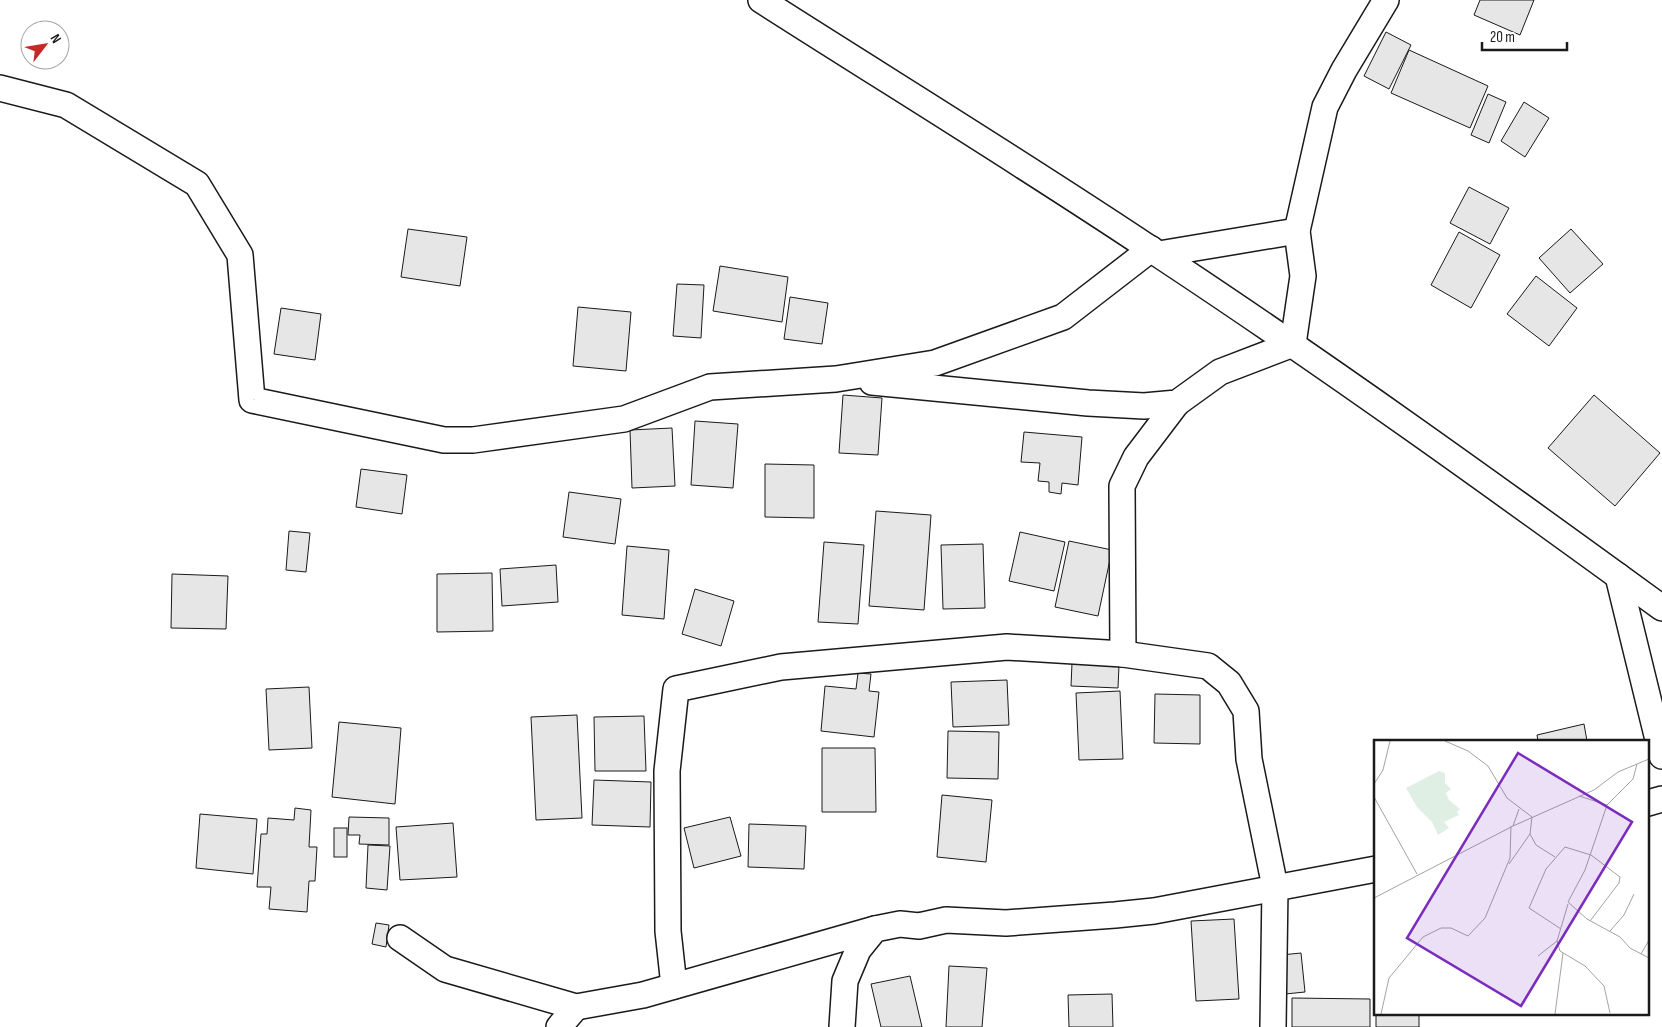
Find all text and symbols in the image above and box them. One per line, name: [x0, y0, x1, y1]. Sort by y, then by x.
north arrow: [20, 20, 70, 70]
scale bar: [1482, 20, 1567, 52]
text: 20 m: [1490, 28, 1515, 47]
text: N: [47, 31, 65, 46]
inset map: [1374, 740, 1650, 1014]

